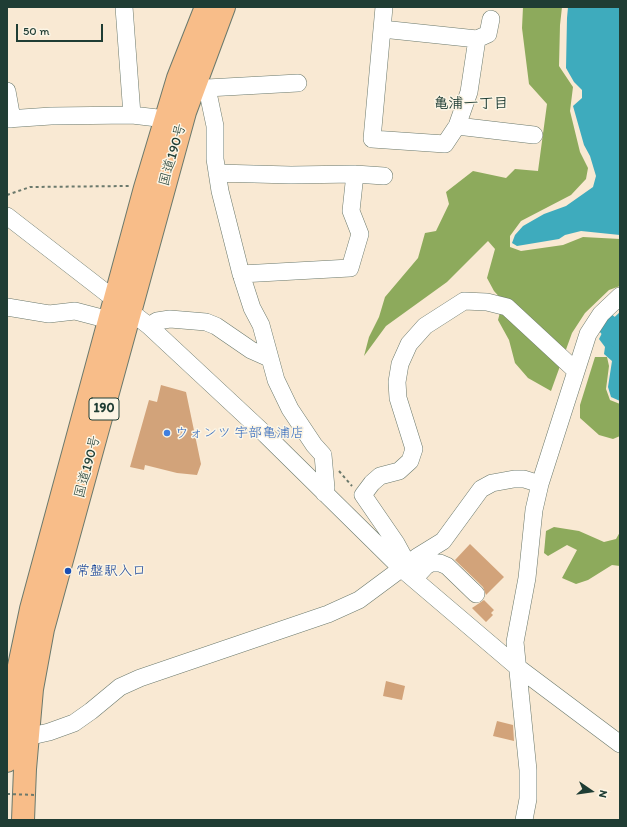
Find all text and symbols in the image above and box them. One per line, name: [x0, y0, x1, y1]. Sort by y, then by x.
scale bar: [18, 16, 105, 42]
text: 50 m: [23, 24, 49, 38]
district label: 亀浦一丁目: [434, 95, 508, 113]
street label: 国道190号: [156, 122, 190, 188]
road number: 190: [89, 398, 119, 420]
place label: ウォンツ 宇部亀浦店: [175, 425, 304, 441]
marker: ウォンツ 宇部亀浦店: [162, 428, 172, 438]
street label: 国道190号: [72, 434, 104, 500]
place label: 常盤駅入口: [76, 563, 146, 579]
marker: 常盤駅入口: [63, 566, 73, 576]
north arrow: [571, 771, 611, 811]
text: N: [596, 789, 610, 799]

